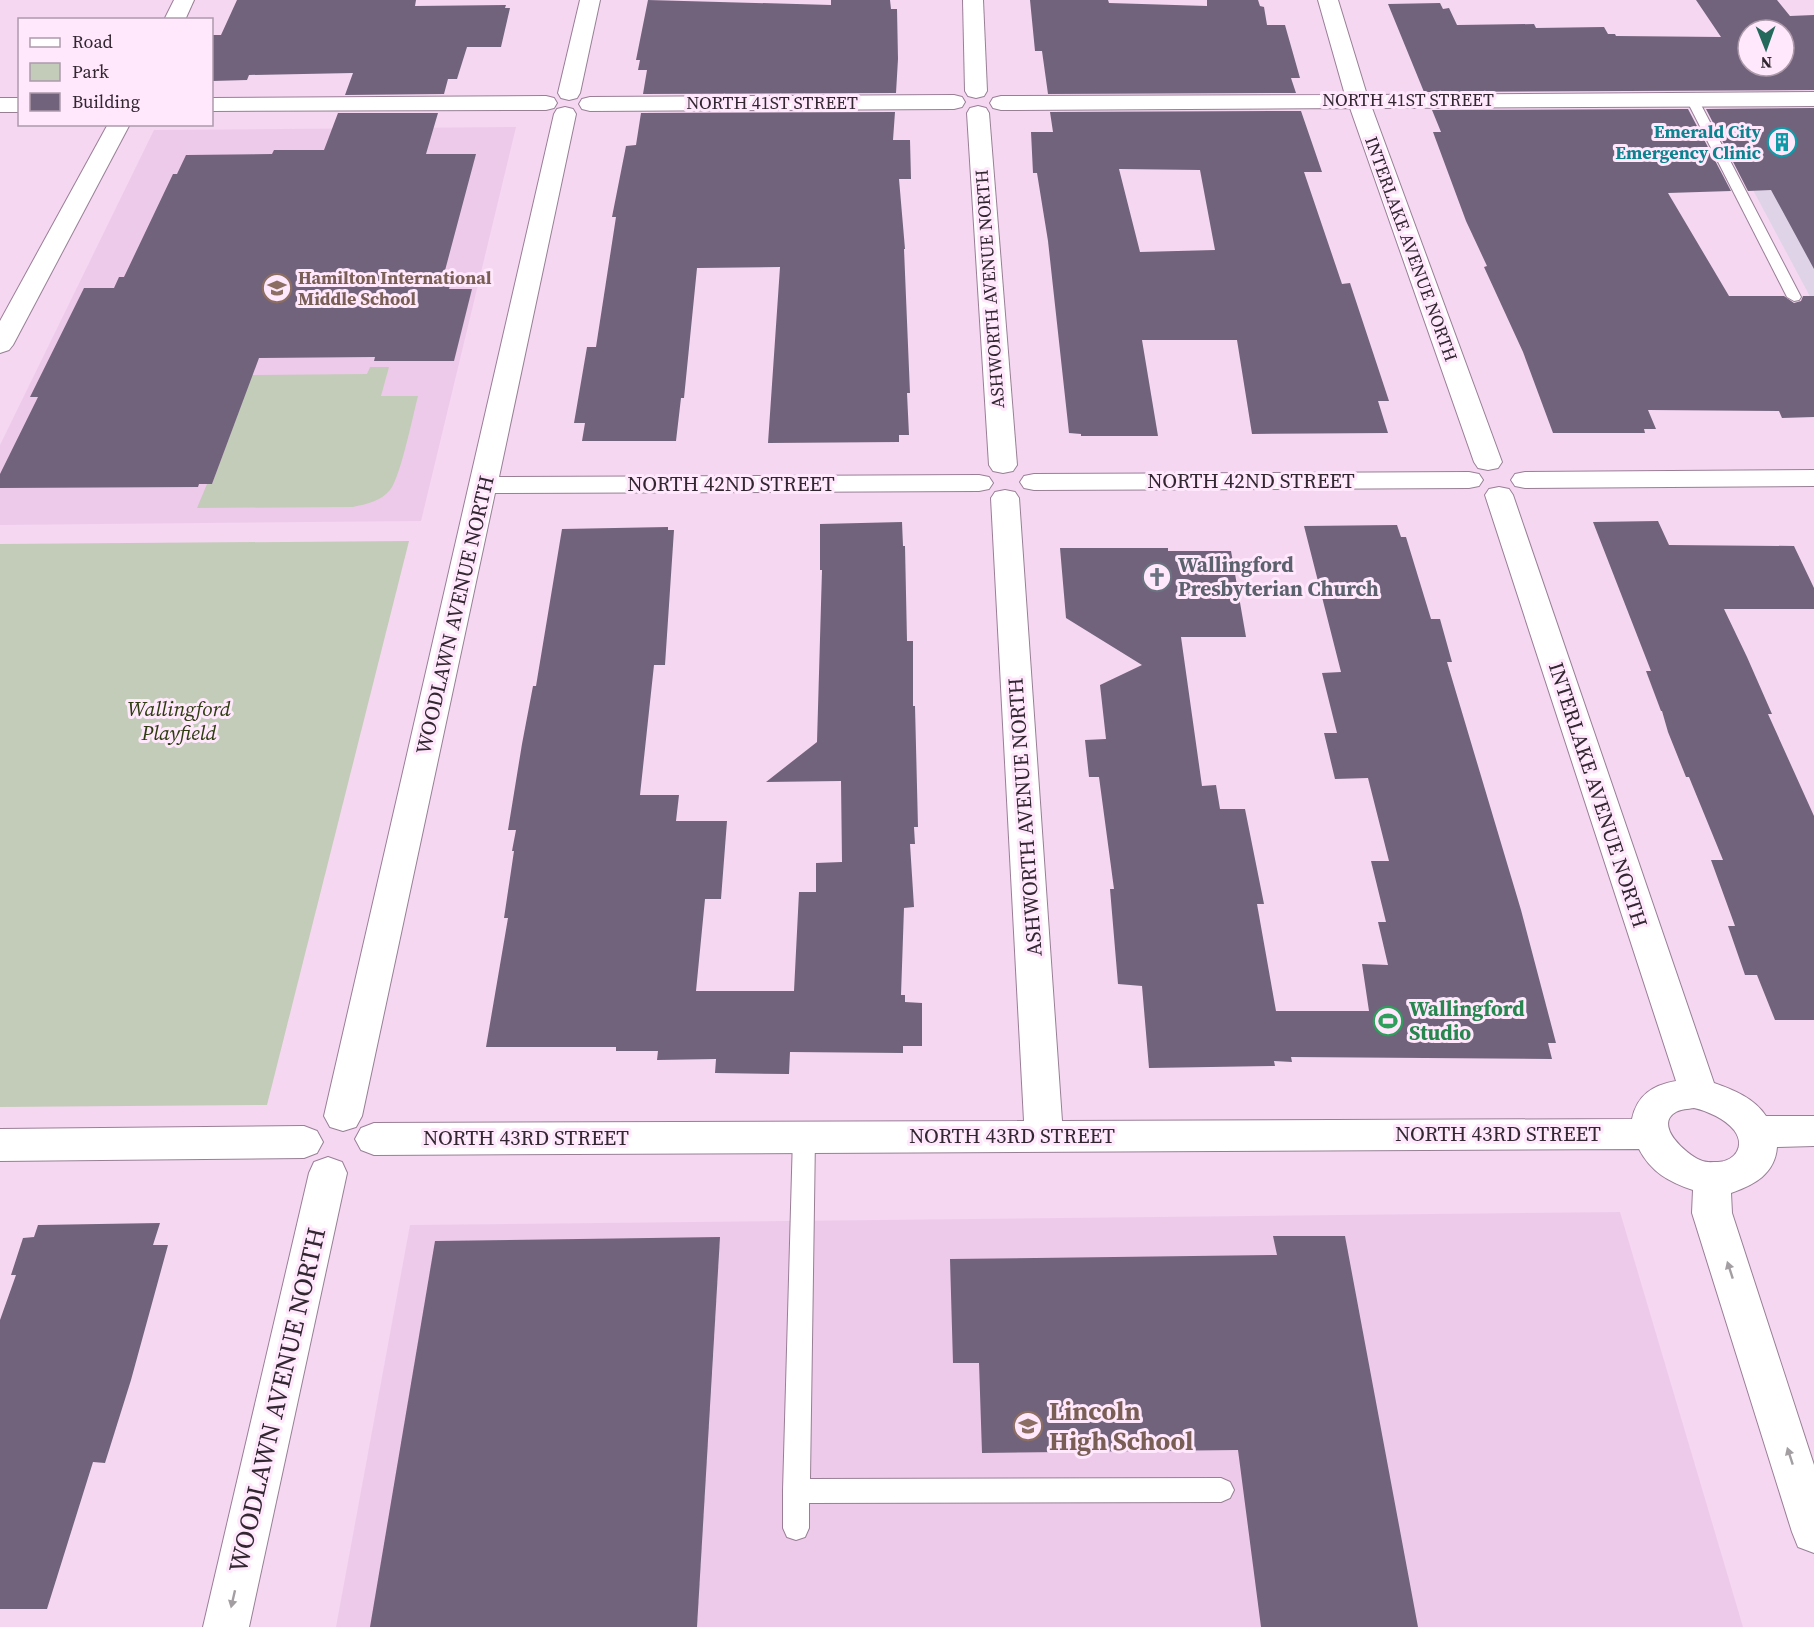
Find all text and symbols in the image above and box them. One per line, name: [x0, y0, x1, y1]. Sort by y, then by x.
legend: [18, 18, 213, 126]
north arrow: [1736, 18, 1796, 78]
text: Road: [72, 29, 113, 54]
text: N: [1760, 52, 1772, 74]
text: Park: [72, 59, 109, 84]
street label: NORTH 41ST STREET: [1322, 87, 1494, 112]
text: Building: [72, 89, 140, 114]
street label: NORTH 41ST STREET: [686, 90, 858, 115]
place label: Emerald City Emergency Clinic: [1615, 119, 1761, 165]
building icon: Emerald City Emergency Clinic: [1766, 126, 1798, 158]
street label: INTERLAKE AVENUE NORTH: [1359, 133, 1464, 365]
street label: ASHWORTH AVENUE NORTH: [969, 169, 1010, 409]
place label: Hamilton International Middle School: [298, 265, 492, 311]
school or university icon: Hamilton International Middle School: [261, 272, 293, 304]
street label: NORTH 42ND STREET: [1147, 466, 1355, 495]
street label: NORTH 42ND STREET: [627, 469, 835, 498]
street label: WOODLAWN AVENUE NORTH: [408, 473, 501, 757]
place label: Wallingford Presbyterian Church: [1178, 550, 1379, 603]
church icon: Wallingford Presbyterian Church: [1141, 561, 1173, 593]
street label: INTERLAKE AVENUE NORTH: [1542, 658, 1655, 931]
street label: ASHWORTH AVENUE NORTH: [1000, 677, 1049, 957]
park label: Wallingford Playfield: [127, 694, 231, 747]
place label: Wallingford Studio: [1409, 994, 1525, 1047]
sports icon: Wallingford Studio: [1372, 1005, 1404, 1037]
street label: NORTH 43RD STREET: [1395, 1119, 1601, 1148]
street label: NORTH 43RD STREET: [909, 1121, 1115, 1150]
street label: NORTH 43RD STREET: [423, 1123, 629, 1152]
street label: WOODLAWN AVENUE NORTH: [220, 1224, 334, 1576]
one-way arrow: [1725, 1261, 1735, 1279]
place label: Lincoln High School: [1049, 1393, 1193, 1459]
school or university icon: Lincoln High School: [1012, 1410, 1044, 1442]
one-way arrow: [1785, 1447, 1794, 1465]
one-way arrow: [227, 1589, 237, 1608]

